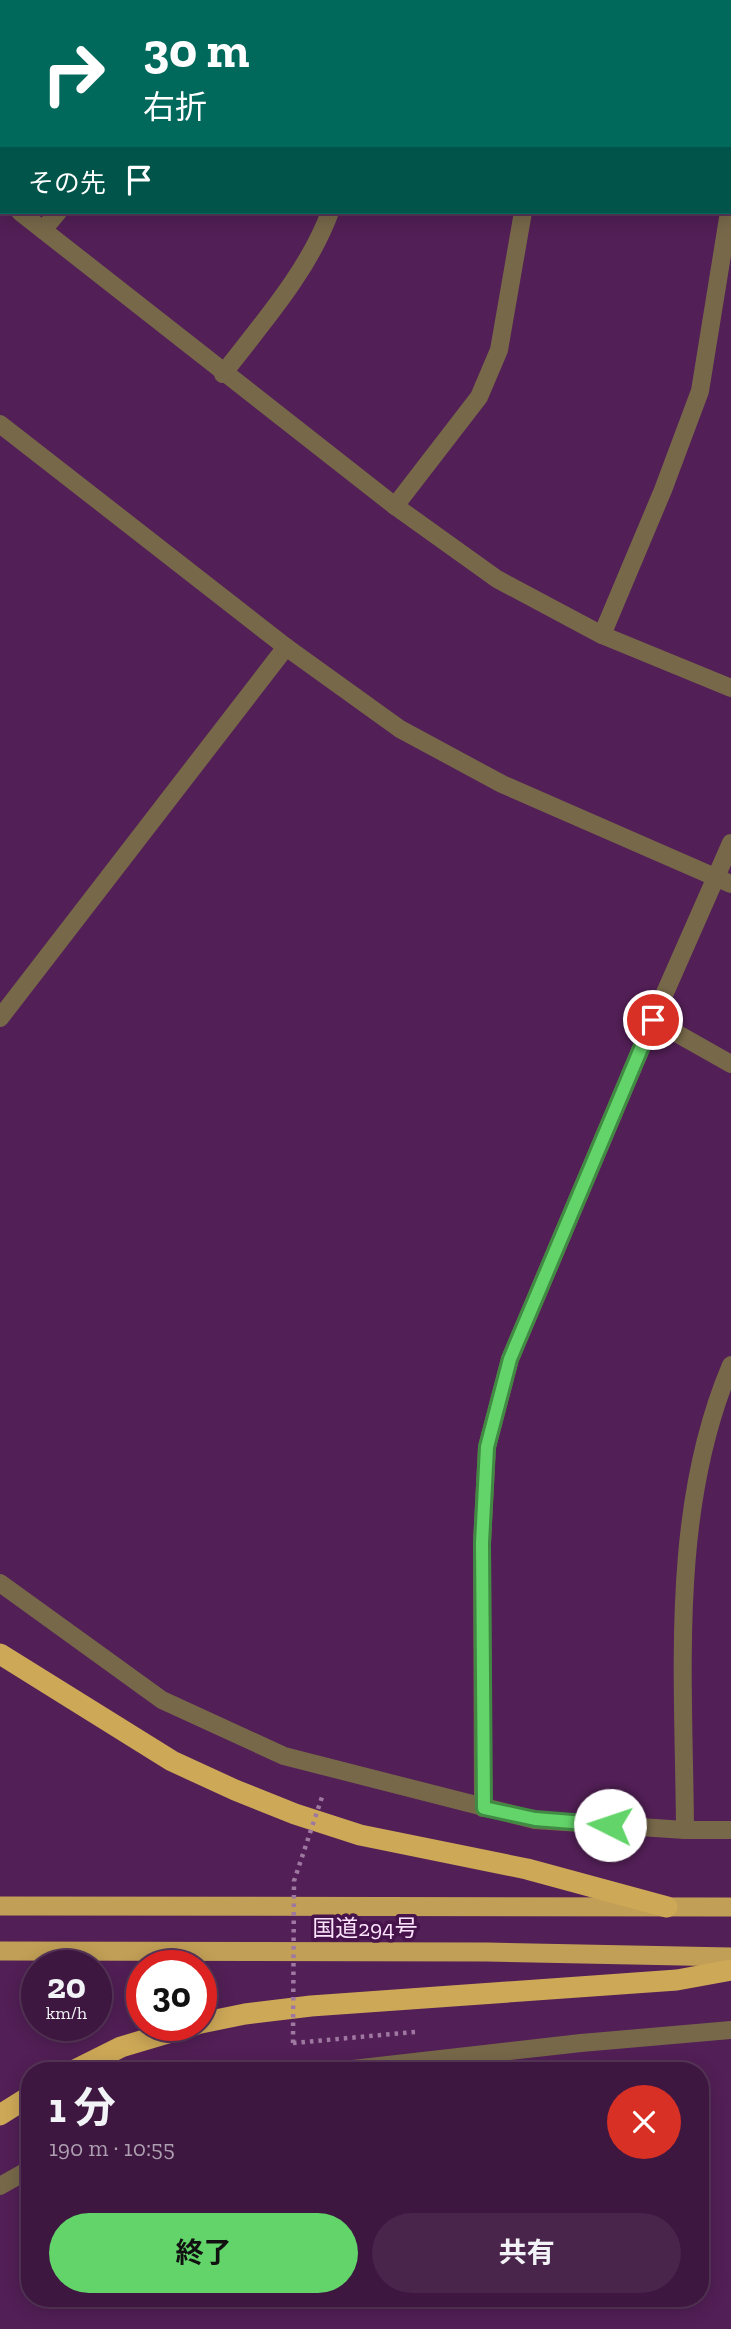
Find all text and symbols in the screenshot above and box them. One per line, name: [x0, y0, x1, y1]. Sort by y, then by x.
text: 30 m: [143, 21, 249, 80]
icon: right: [28, 28, 119, 119]
text: 右折: [143, 88, 207, 126]
icon: arrive: [120, 161, 158, 199]
text: その先: [28, 167, 106, 199]
pin: [623, 990, 683, 1050]
icon: arrive: [634, 1001, 672, 1039]
position arrow: [573, 1788, 647, 1862]
street label: 国道294号: [312, 1914, 418, 1942]
speed limit sign: 30: [126, 1950, 217, 2041]
text: 20: [47, 1965, 86, 2007]
text: km/h: [46, 2002, 87, 2024]
text: 1 分: [49, 2082, 116, 2133]
button: close: [607, 2085, 681, 2159]
text: 190 m · 10:55: [49, 2134, 175, 2162]
button: 終了: [49, 2213, 358, 2293]
button: 共有: [372, 2213, 681, 2293]

